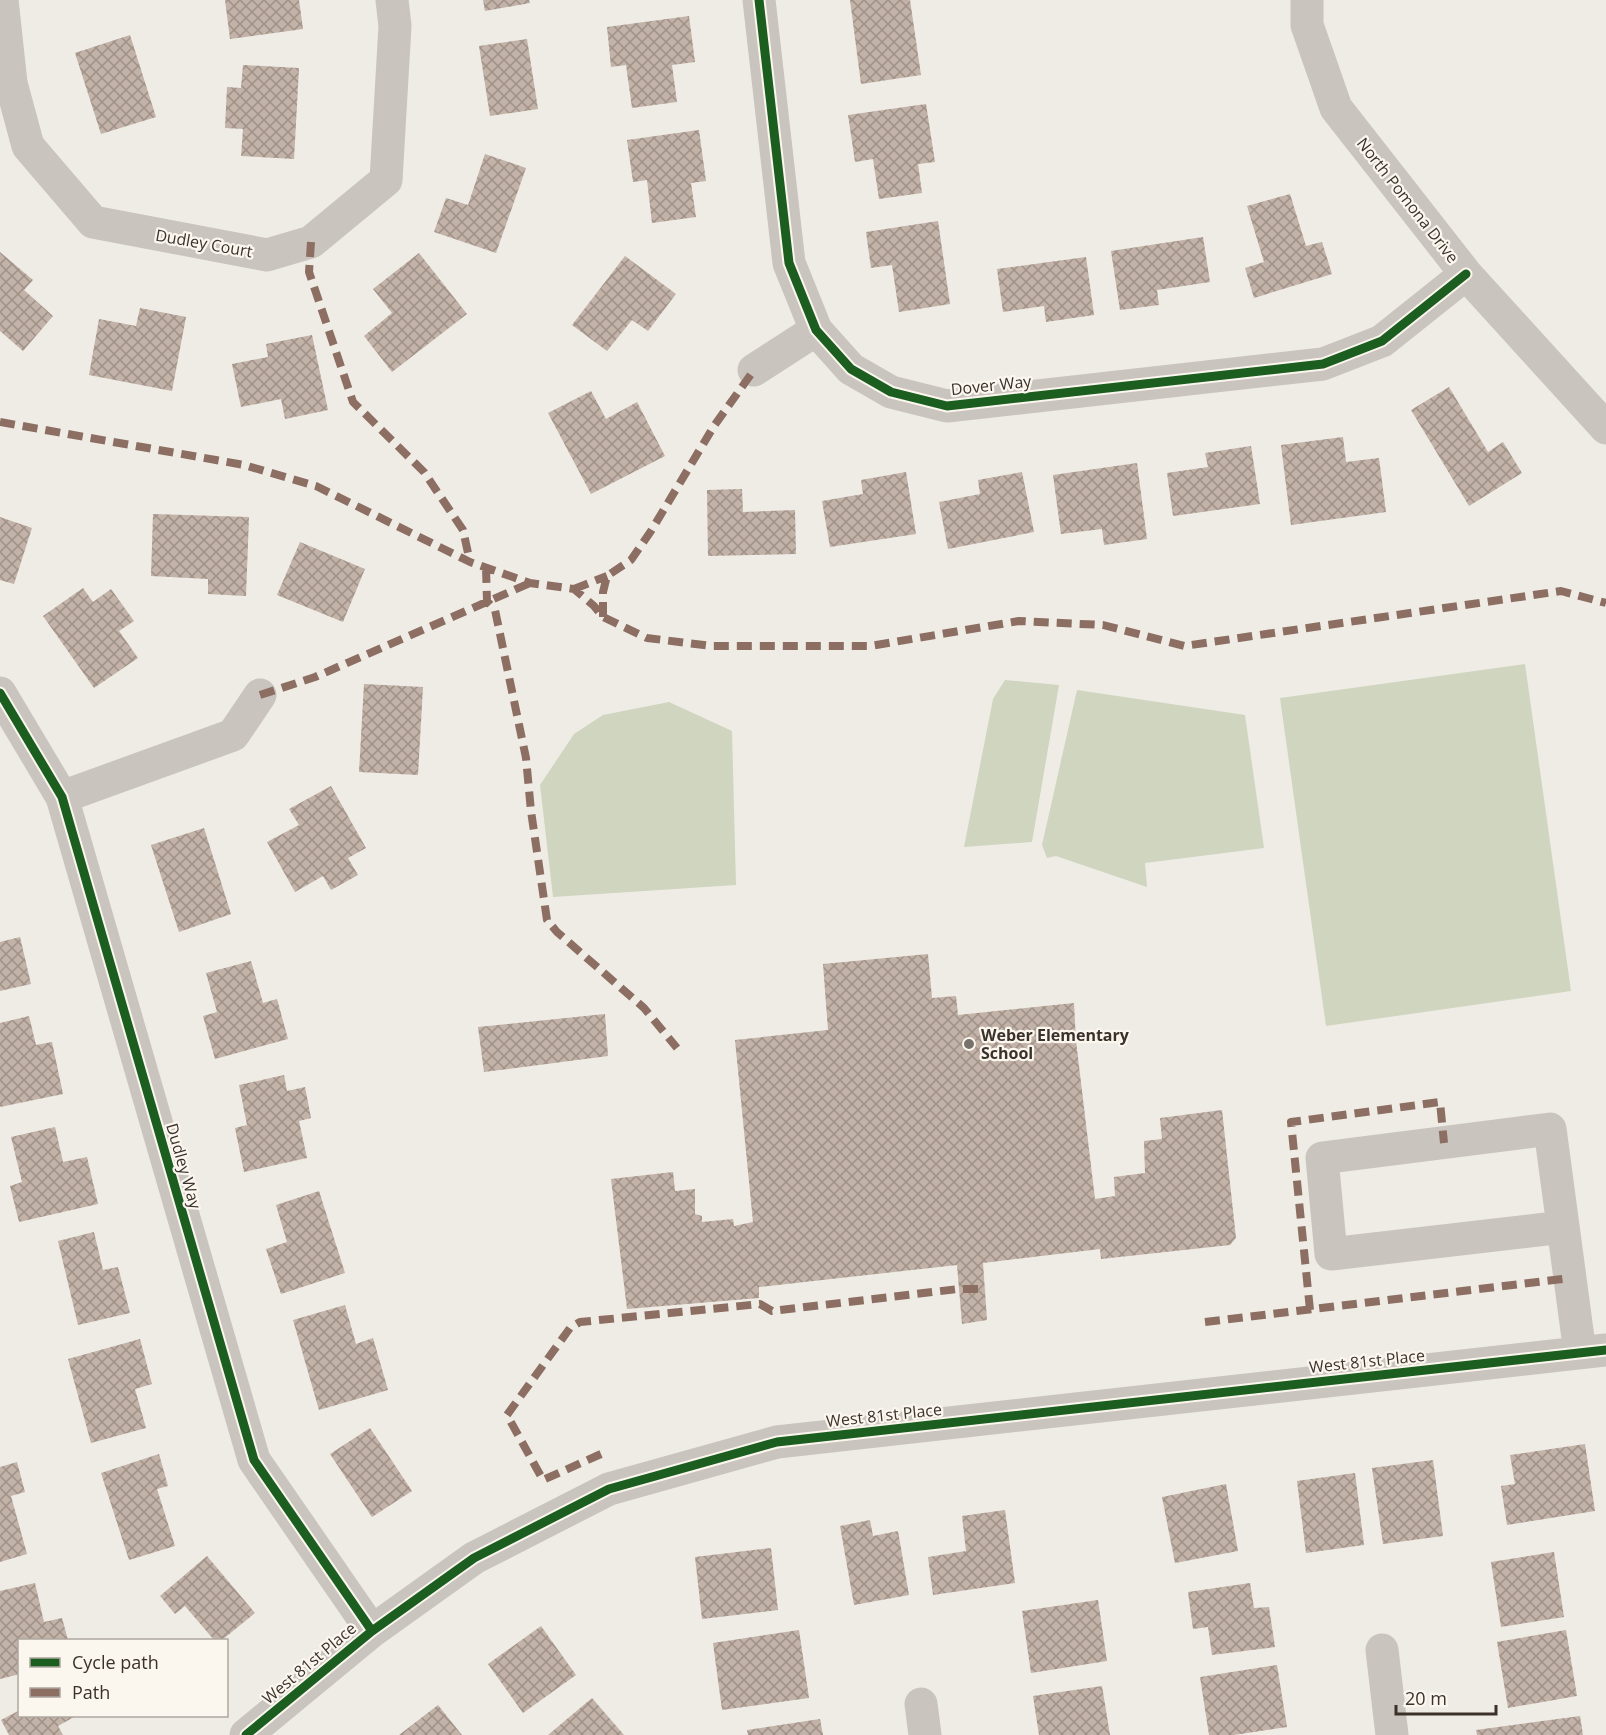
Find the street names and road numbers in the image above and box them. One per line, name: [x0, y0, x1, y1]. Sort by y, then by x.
street label: North Pomona Drive: [1352, 133, 1464, 267]
street label: Dudley Court: [154, 224, 255, 262]
street label: Dover Way: [950, 370, 1033, 400]
street label: Dudley Way: [161, 1121, 207, 1212]
street label: West 81st Place: [1308, 1344, 1426, 1378]
street label: West 81st Place: [825, 1398, 943, 1432]
street label: West 81st Place: [257, 1617, 361, 1709]

